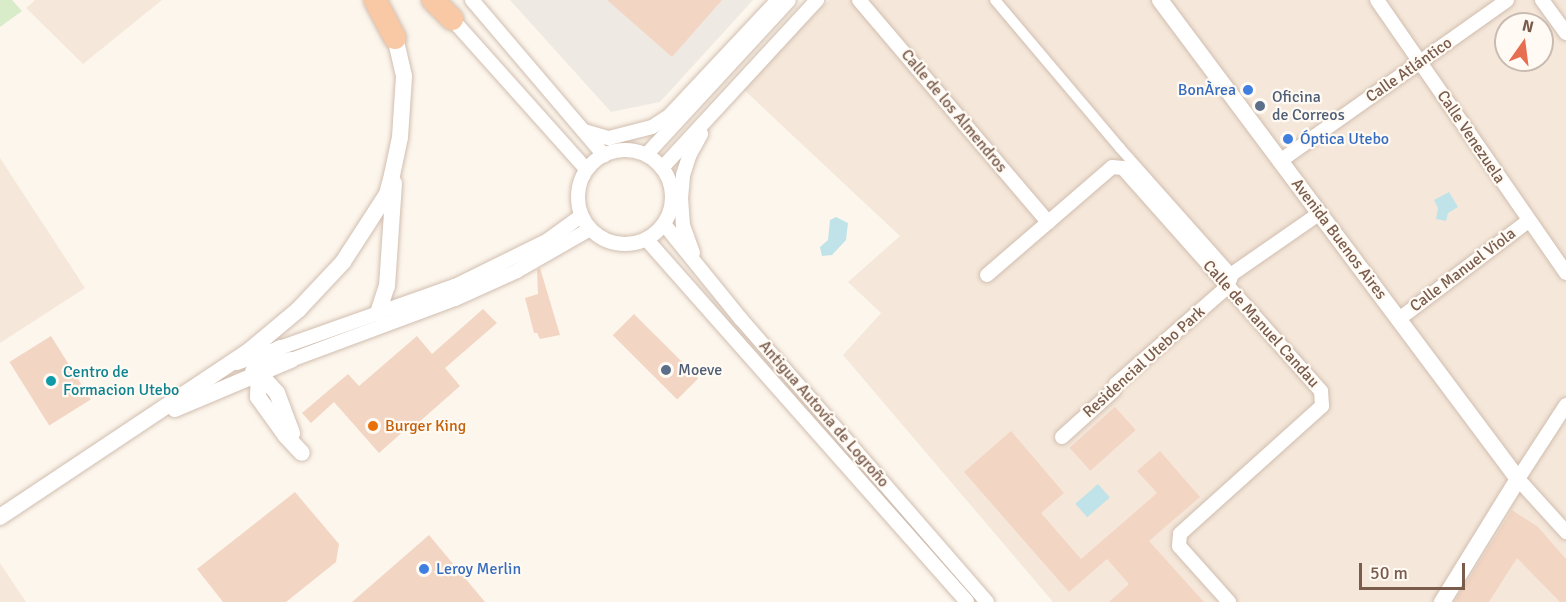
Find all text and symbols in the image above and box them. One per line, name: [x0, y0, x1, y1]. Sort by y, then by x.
north arrow: [1494, 12, 1554, 72]
text: N: [1520, 15, 1536, 38]
street label: Calle Atlántico: [1362, 33, 1456, 107]
street label: Calle de los Almendros: [897, 46, 1011, 176]
place label: BonÀrea: [1178, 80, 1236, 100]
marker: BonÀrea: [1241, 83, 1255, 97]
place label: Oficina de Correos: [1272, 87, 1345, 125]
street label: Calle Venezuela: [1433, 87, 1509, 187]
marker: Oficina de Correos: [1253, 99, 1267, 113]
place label: Óptica Utebo: [1300, 129, 1389, 149]
marker: Óptica Utebo: [1281, 132, 1295, 146]
street label: Avenida Buenos Aires: [1287, 175, 1391, 303]
street label: Calle Manuel Viola: [1406, 224, 1520, 316]
street label: Calle de Manuel Candau: [1199, 256, 1323, 392]
street label: Residencial Utebo Park: [1079, 302, 1209, 422]
street label: Antigua Autovía de Logroño: [755, 337, 893, 491]
place label: Moeve: [678, 360, 722, 380]
place label: Centro de Formacion Utebo: [63, 362, 179, 400]
marker: Moeve: [659, 363, 673, 377]
marker: Centro de Formacion Utebo: [44, 374, 58, 388]
place label: Burger King: [385, 416, 466, 436]
marker: Burger King: [366, 419, 380, 433]
scale bar: [1362, 551, 1468, 589]
place label: Leroy Merlin: [436, 559, 521, 579]
marker: Leroy Merlin: [417, 562, 431, 576]
text: 50 m: [1370, 562, 1408, 584]

